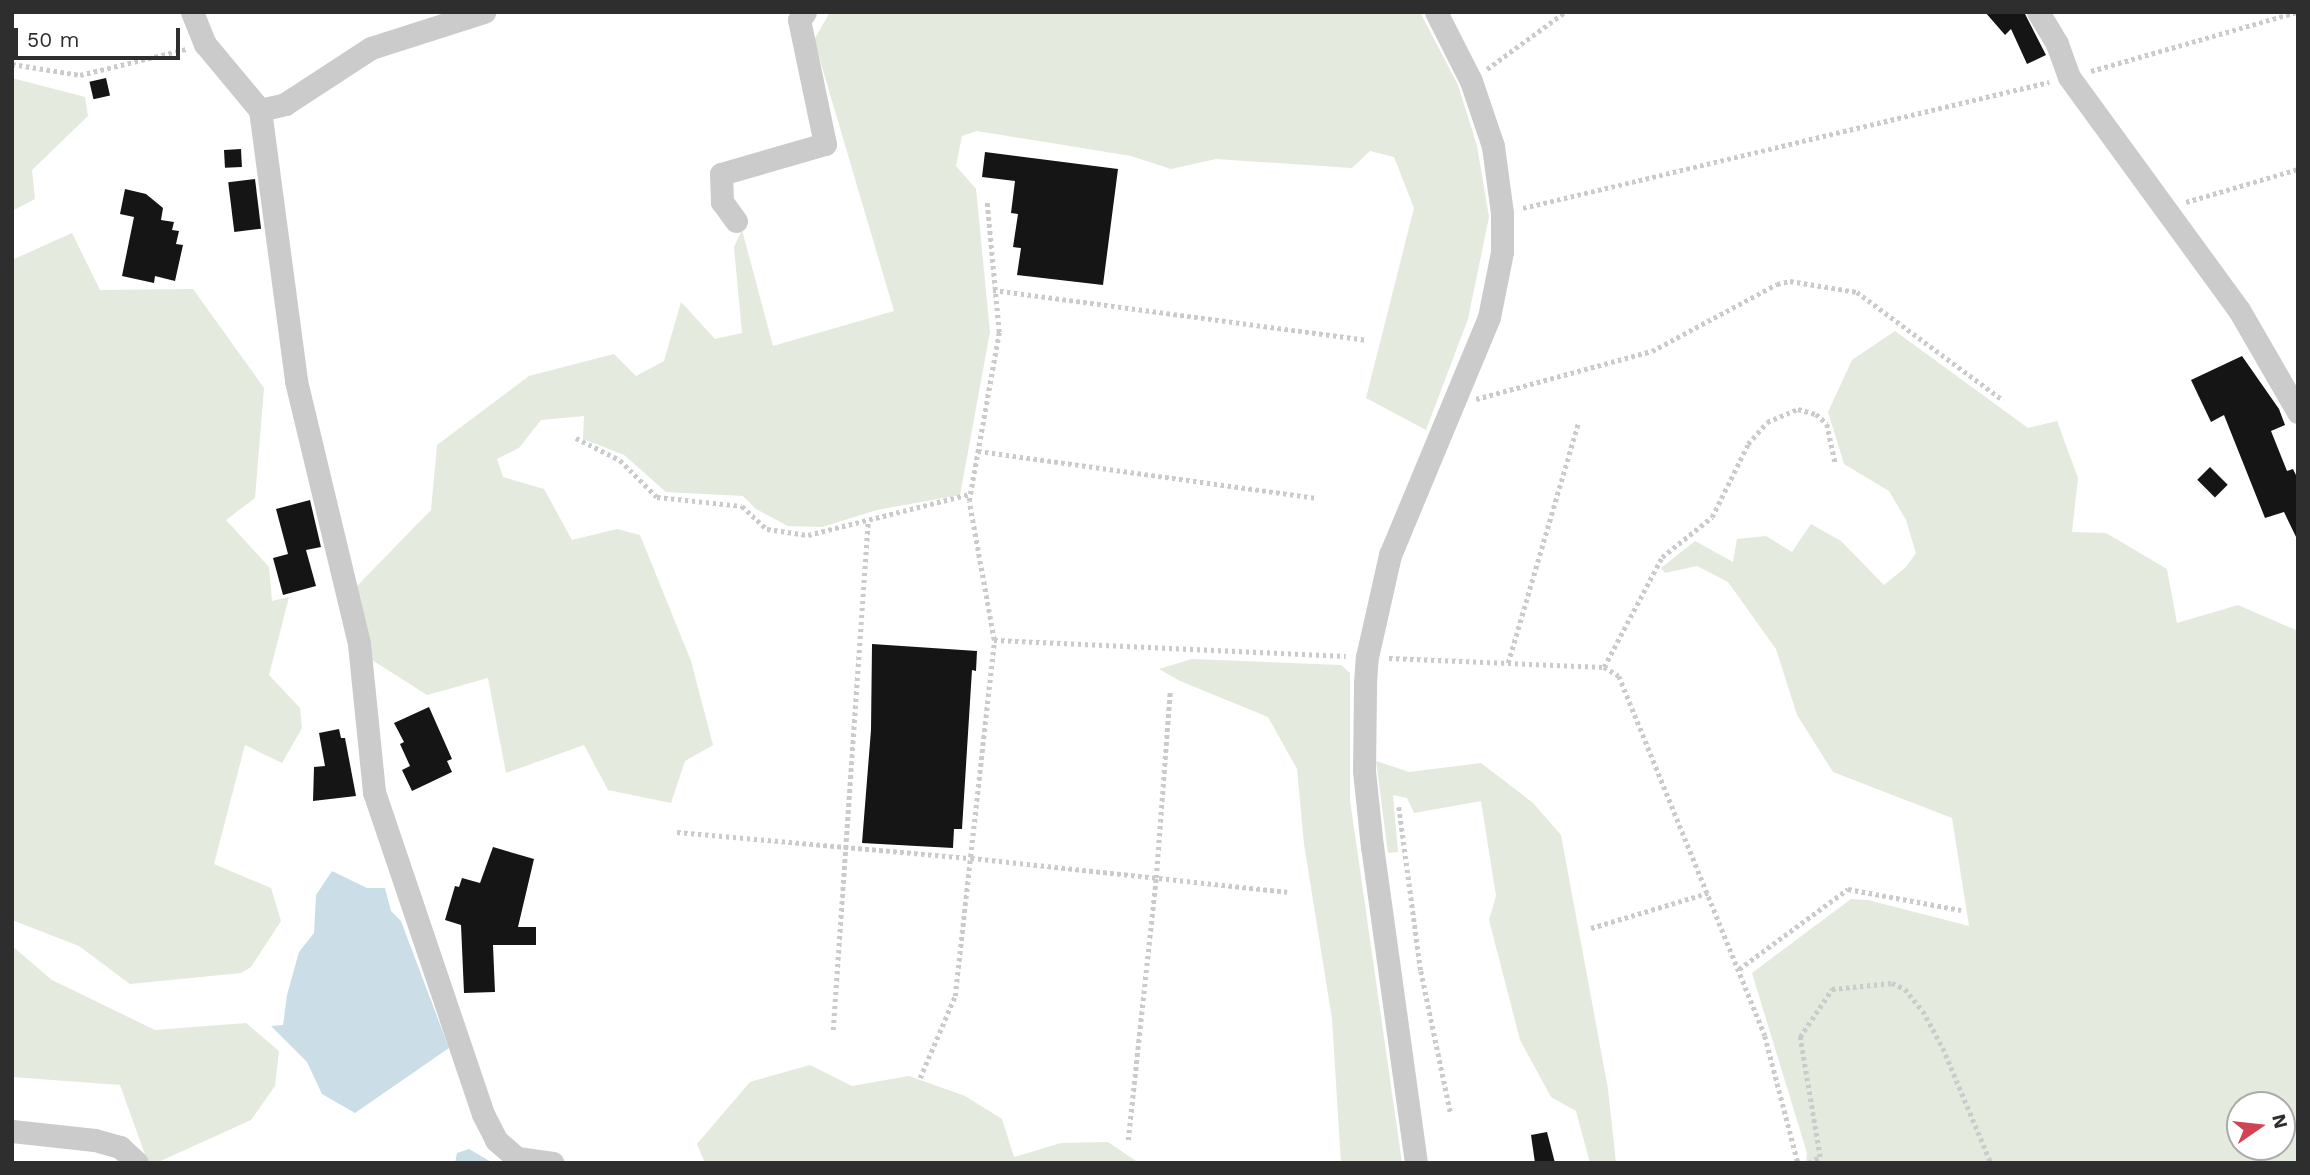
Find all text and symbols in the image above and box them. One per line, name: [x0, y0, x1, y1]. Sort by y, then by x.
scale bar: [18, 14, 184, 58]
text: 50 m: [27, 27, 79, 52]
north arrow: [2226, 1091, 2296, 1161]
text: N: [2267, 1112, 2293, 1131]

